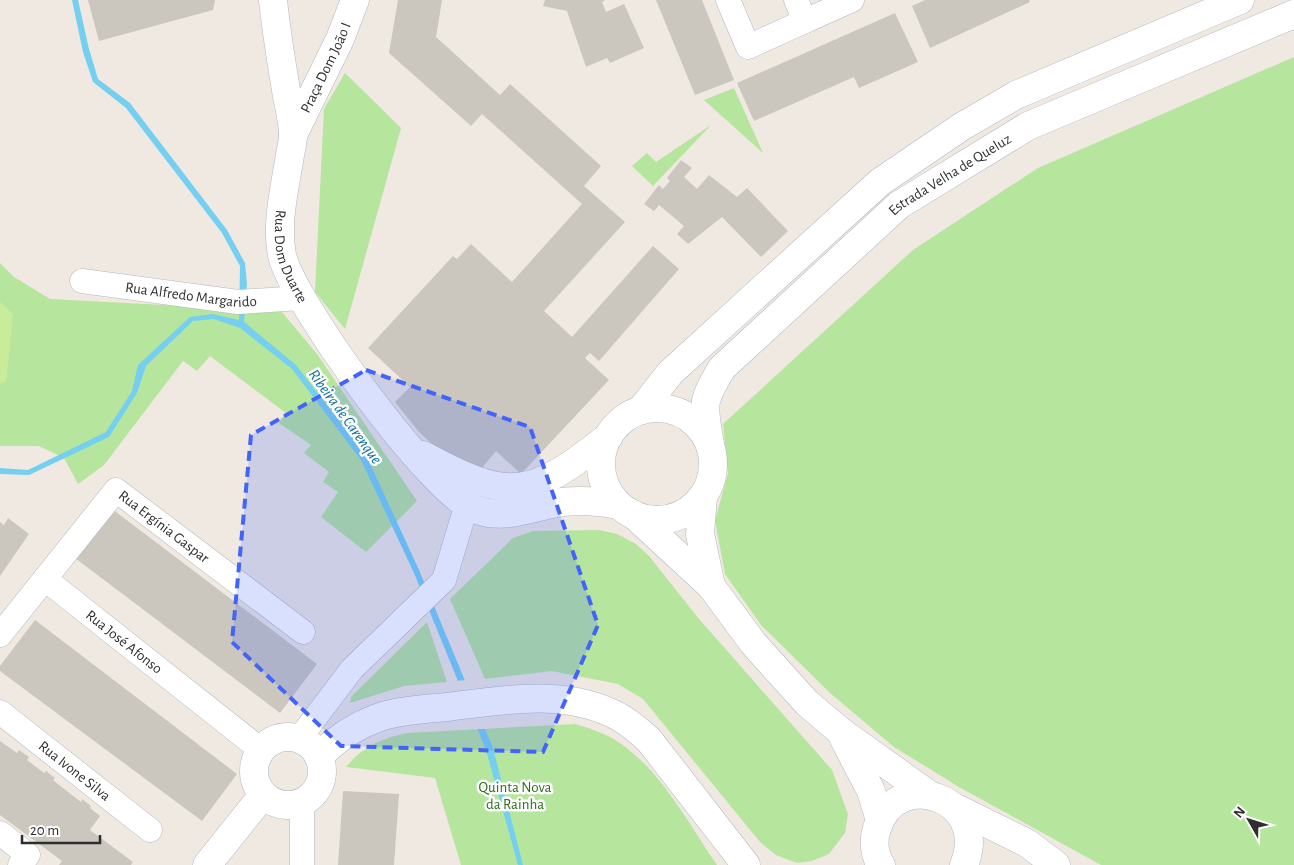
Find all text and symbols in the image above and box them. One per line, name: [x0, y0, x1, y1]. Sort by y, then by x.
street label: Praça Dom João I: [298, 20, 354, 115]
street label: Estrada Velha de Queluz: [886, 131, 1014, 219]
street label: Rua Dom Duarte: [272, 209, 310, 306]
street label: Rua Alfredo Margarido: [124, 280, 257, 310]
water label: Ribeira de Carenque: [305, 366, 385, 467]
street label: Rua Ergínia Gaspar: [116, 488, 212, 566]
street label: Rua José Afonso: [83, 607, 165, 677]
street label: Rua Ivone Silva: [36, 738, 113, 804]
park label: Quinta Nova da Rainha: [479, 780, 552, 812]
north arrow: [1224, 795, 1274, 845]
text: N: [1231, 804, 1248, 821]
scale bar: [22, 812, 100, 844]
text: 20 m: [30, 823, 59, 838]

